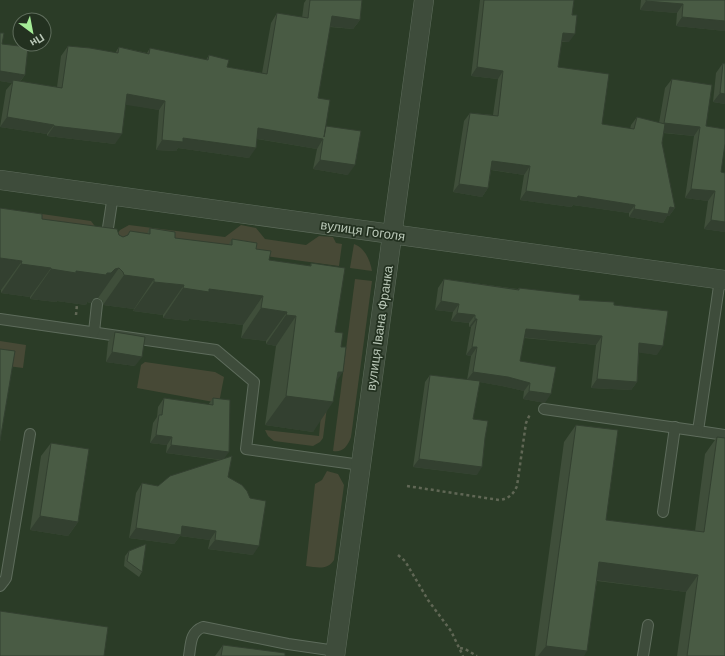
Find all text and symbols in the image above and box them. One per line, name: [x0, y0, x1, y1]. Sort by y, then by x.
north arrow: [12, 12, 52, 52]
text: Пн: [28, 32, 47, 49]
street label: вулиця Гоголя: [320, 217, 406, 244]
street label: вулиця Івана Франка: [363, 264, 396, 392]

